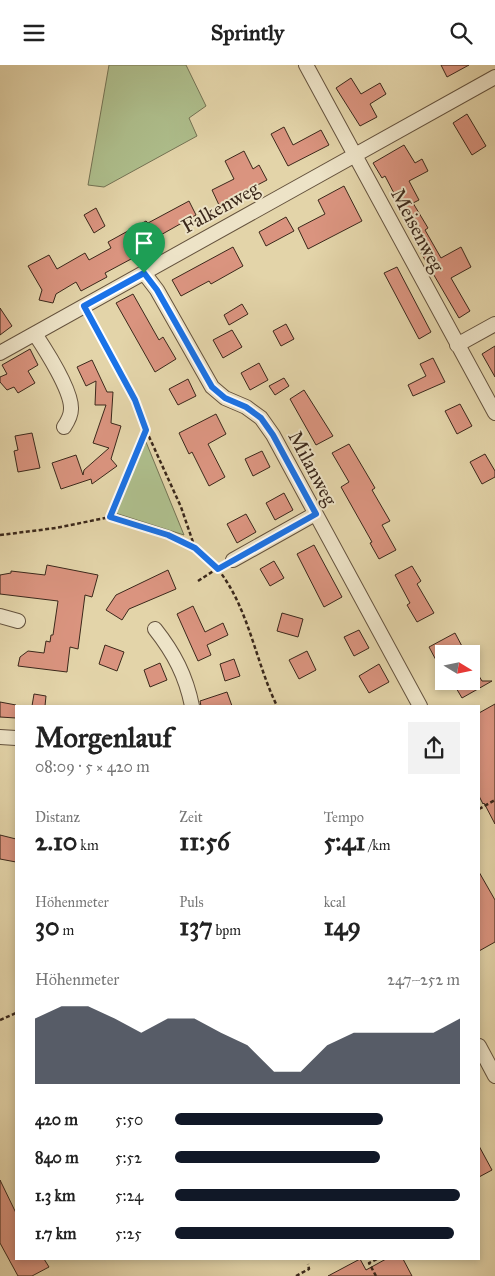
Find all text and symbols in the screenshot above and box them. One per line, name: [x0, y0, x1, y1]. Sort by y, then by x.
icon: menu: [20, 19, 48, 47]
text: Sprintly: [211, 19, 284, 46]
icon: search: [447, 19, 475, 47]
street label: Falkenweg: [177, 176, 264, 239]
street label: Meisenweg: [385, 184, 450, 277]
pin: [123, 222, 165, 273]
icon: arrive: [130, 229, 158, 257]
street label: Milanweg: [282, 427, 343, 511]
north arrow: [435, 645, 480, 690]
map controls: [435, 645, 480, 690]
text: Morgenlauf: [35, 720, 172, 755]
button: share: [408, 722, 460, 774]
text: 08:09 · 5 × 420 m: [35, 757, 150, 776]
text: Distanz: [35, 809, 80, 826]
text: Zeit: [179, 809, 203, 826]
text: Tempo: [324, 809, 364, 826]
text: 2.10: [35, 826, 77, 857]
text: 11:56: [179, 826, 230, 857]
text: 5:41: [324, 826, 365, 857]
text: km: [77, 837, 99, 854]
text: /km: [365, 837, 390, 854]
text: Höhenmeter: [35, 894, 109, 911]
text: Puls: [179, 894, 204, 911]
text: kcal: [324, 894, 346, 911]
text: 30: [35, 911, 60, 942]
text: 137: [179, 911, 213, 942]
text: 149: [324, 911, 361, 942]
text: m: [60, 922, 74, 939]
text: bpm: [213, 922, 241, 939]
text: Höhenmeter: [35, 970, 119, 989]
text: 247–252 m: [387, 970, 460, 989]
text: 420 m: [35, 1110, 78, 1129]
text: 5:50: [115, 1110, 143, 1129]
text: 840 m: [35, 1148, 79, 1167]
text: 5:52: [115, 1148, 142, 1167]
text: 1.3 km: [35, 1186, 75, 1205]
text: 5:24: [115, 1186, 143, 1205]
text: 1.7 km: [35, 1224, 77, 1243]
text: 5:25: [115, 1224, 142, 1243]

